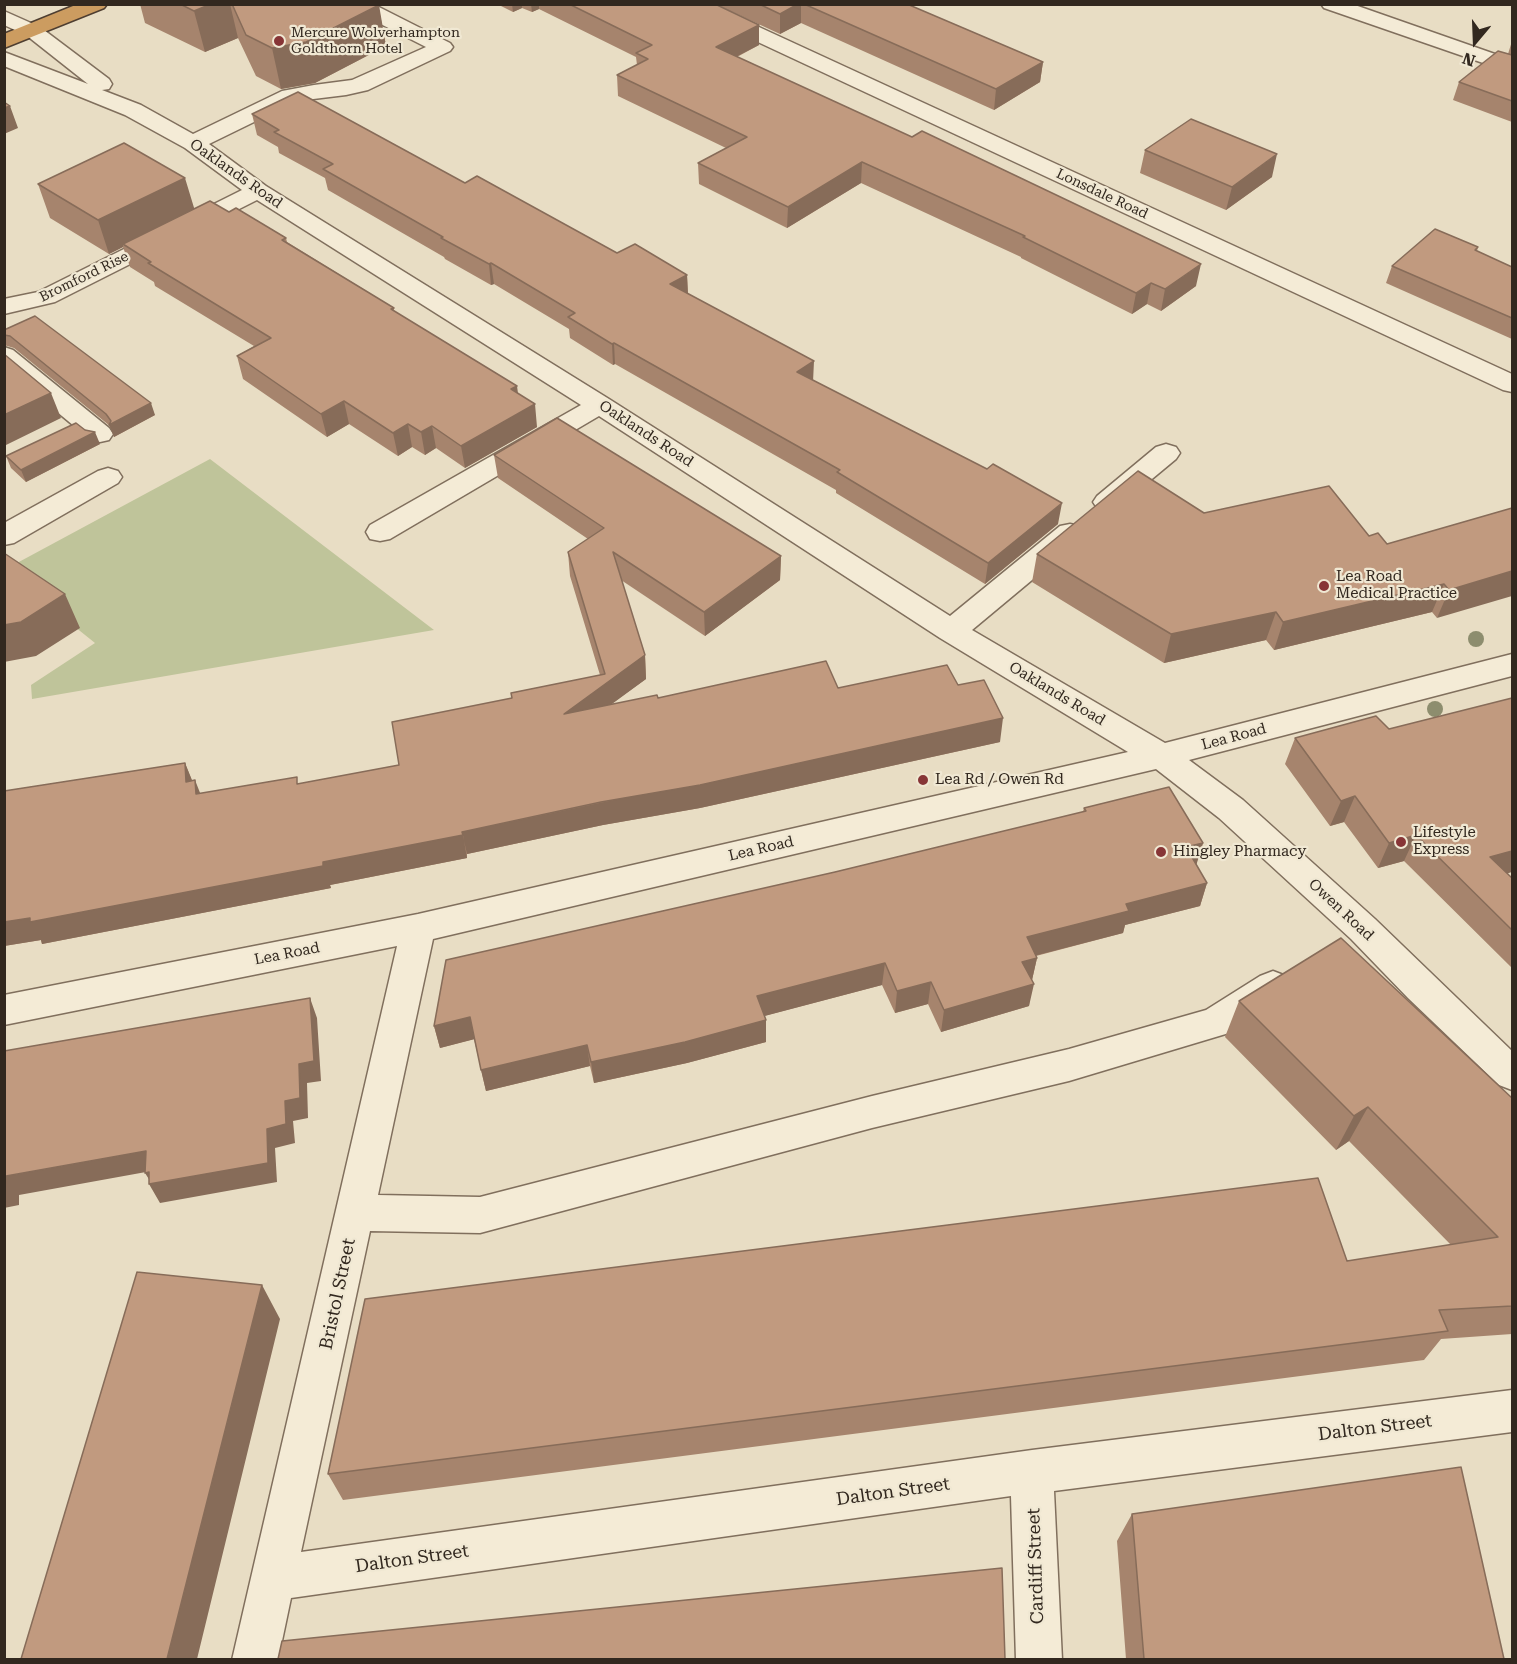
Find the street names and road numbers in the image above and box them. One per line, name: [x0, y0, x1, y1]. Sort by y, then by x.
street label: Oaklands Road: [186, 135, 286, 213]
street label: Lonsdale Road: [1053, 165, 1151, 223]
street label: Bromford Rise: [37, 248, 131, 306]
street label: Oaklands Road: [595, 397, 697, 471]
street label: Oaklands Road: [1006, 658, 1108, 730]
street label: Lea Road: [1200, 720, 1268, 754]
street label: Lea Road: [727, 833, 795, 865]
street label: Owen Road: [1305, 875, 1377, 945]
street label: Lea Road: [253, 939, 321, 969]
street label: Bristol Street: [316, 1236, 360, 1352]
street label: Dalton Street: [1317, 1410, 1433, 1446]
street label: Dalton Street: [835, 1473, 951, 1511]
street label: Cardiff Street: [1023, 1507, 1049, 1625]
street label: Dalton Street: [354, 1540, 470, 1578]

